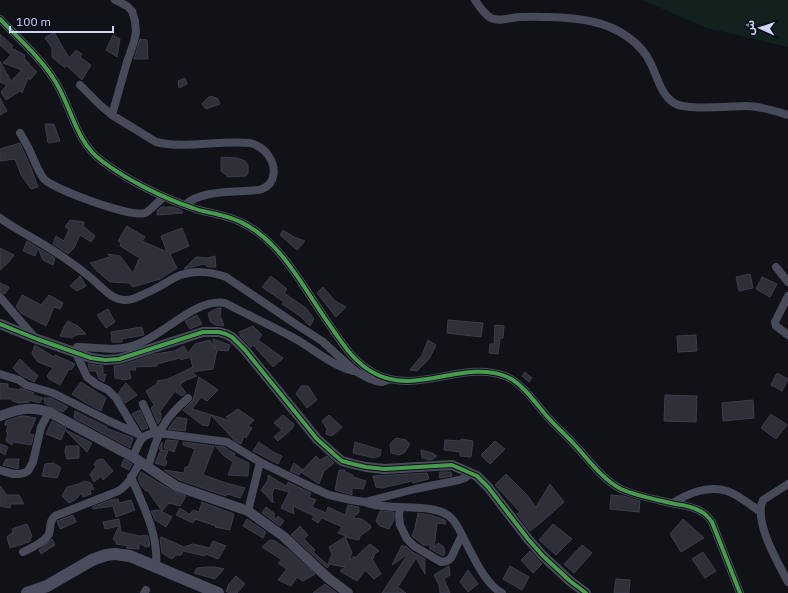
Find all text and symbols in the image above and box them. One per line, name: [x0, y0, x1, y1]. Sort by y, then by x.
scale bar: [10, 8, 113, 34]
north arrow: [740, 8, 780, 48]
text: 100 m: [16, 14, 51, 29]
text: ش: [743, 20, 757, 35]

